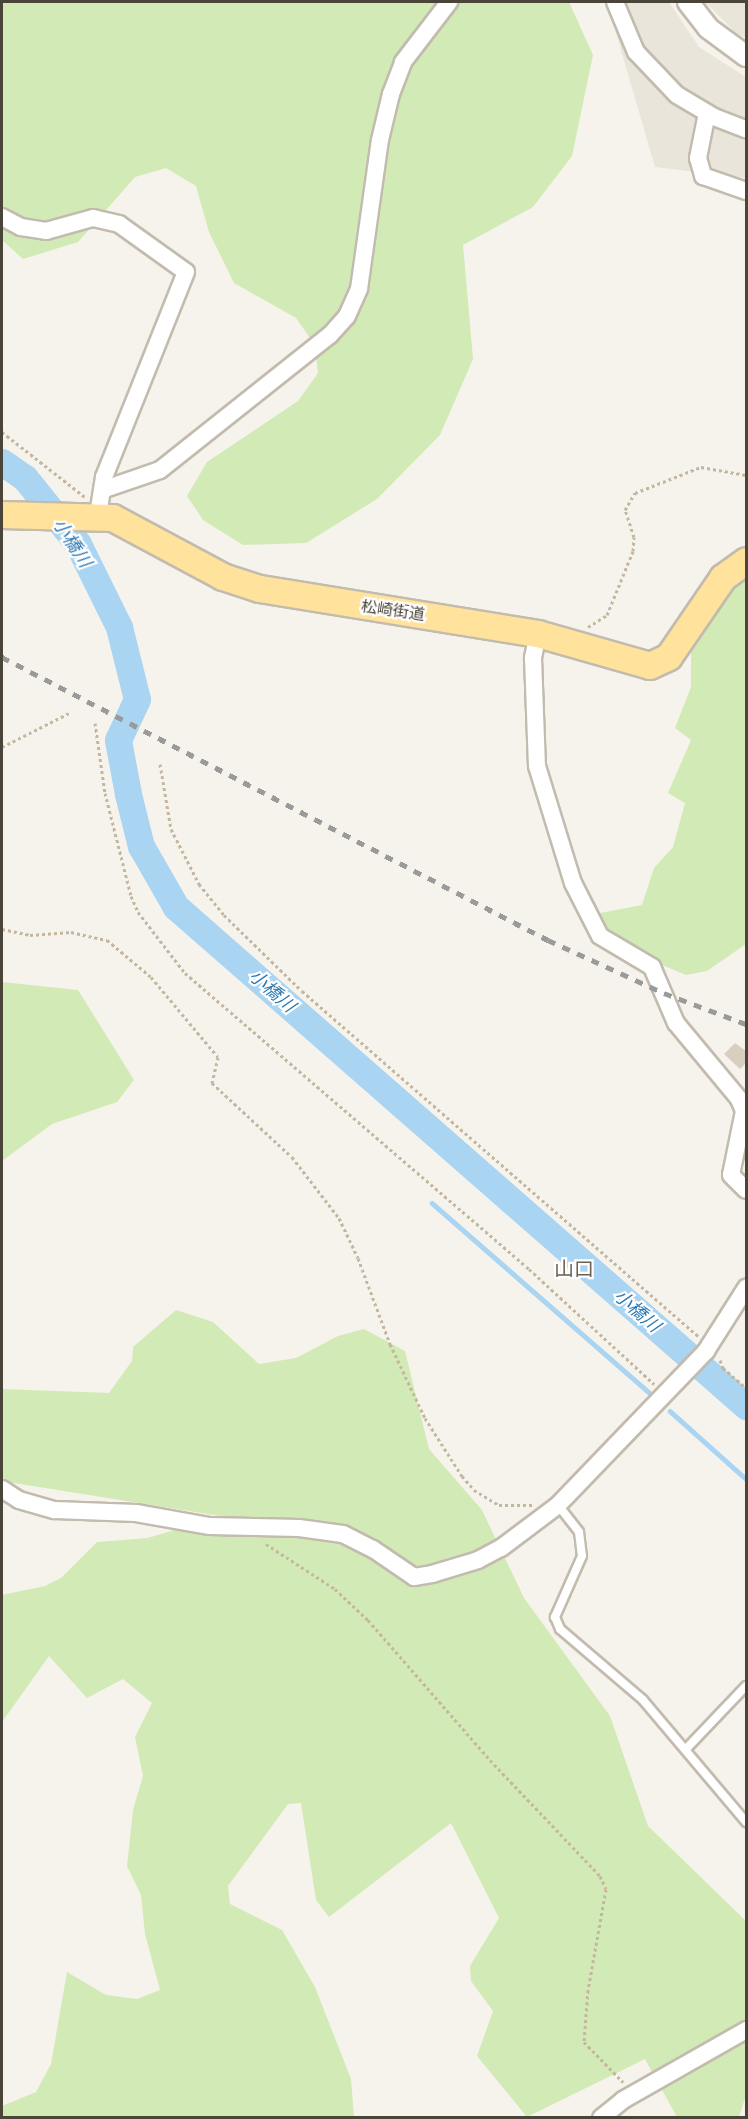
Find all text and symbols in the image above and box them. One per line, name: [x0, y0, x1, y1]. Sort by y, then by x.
water label: 小橋川: [48, 514, 96, 572]
street label: 松崎街道: [360, 597, 426, 625]
water label: 小橋川: [245, 965, 299, 1017]
district label: 山口: [554, 1257, 594, 1281]
water label: 小橋川: [610, 1285, 664, 1337]

